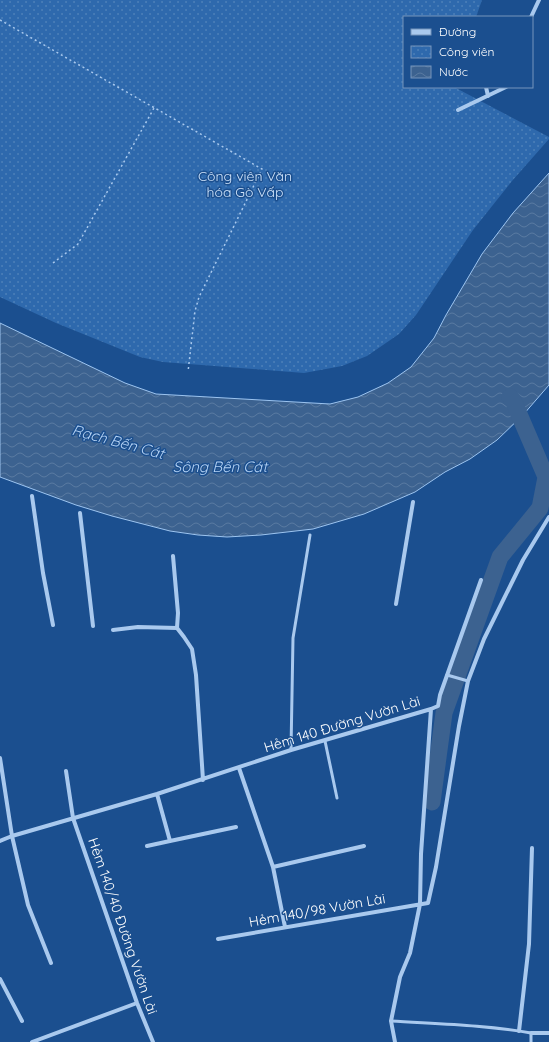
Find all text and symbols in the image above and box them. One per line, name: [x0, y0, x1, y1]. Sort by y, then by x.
legend: [403, 16, 533, 88]
text: Đường: [439, 24, 476, 39]
text: Công viên: [439, 44, 494, 59]
text: Nước: [439, 64, 468, 79]
park label: Công viên Văn hóa Gò Vấp: [198, 167, 292, 201]
water label: Rạch Bến Cát: [70, 420, 168, 463]
water label: Sông Bến Cát: [173, 457, 269, 476]
street label: Hẻm 140 Đường Vườn Lài: [262, 692, 422, 756]
street label: Hẻm 140/40 Đường Vườn Lài: [84, 835, 162, 1017]
street label: Hẻm 140/98 Vườn Lài: [247, 889, 387, 931]

